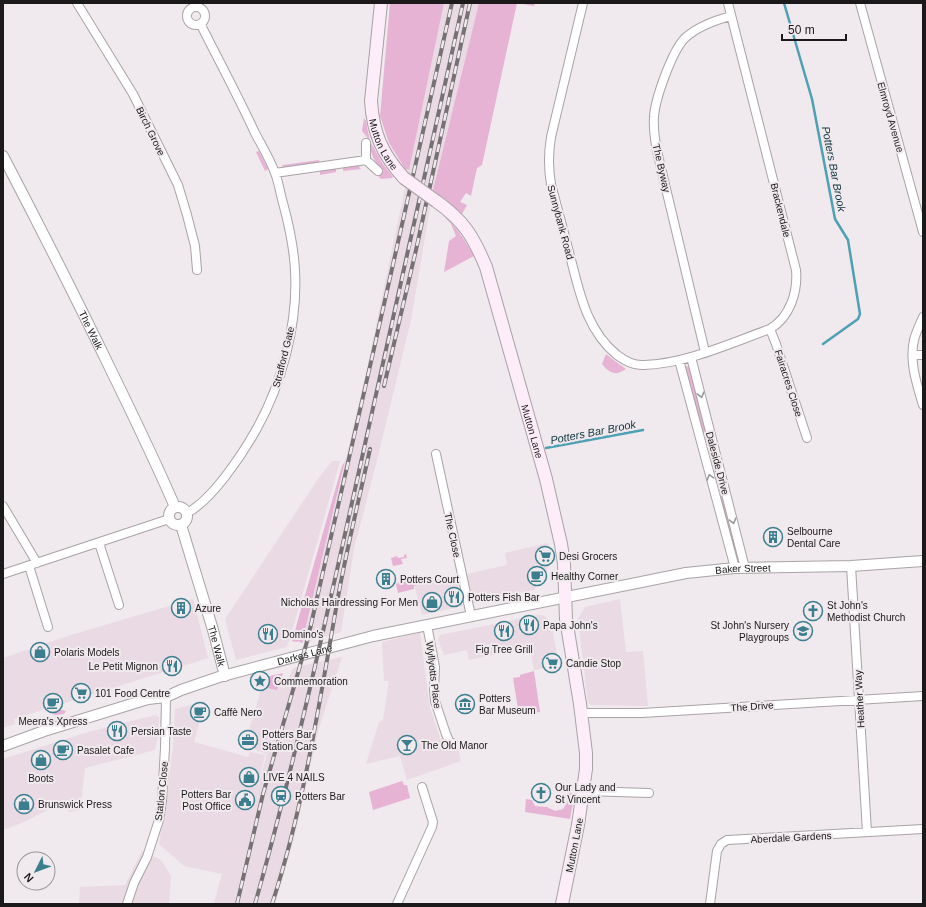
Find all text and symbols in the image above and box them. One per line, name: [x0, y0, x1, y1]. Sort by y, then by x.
scale bar: [782, 16, 846, 42]
text: 50 m: [788, 23, 815, 37]
street label: Elmroyd Avenue: [875, 81, 906, 154]
street label: Birch Grove: [134, 105, 167, 158]
street label: Mutton Lane: [367, 118, 400, 173]
water label: Potters Bar Brook: [820, 125, 848, 213]
street label: The Byway: [651, 143, 672, 193]
street label: Brackendale: [768, 182, 793, 239]
street label: Sunnybank Road: [545, 184, 576, 261]
street label: The Walk: [77, 309, 105, 352]
street label: Strafford Gate: [271, 325, 297, 389]
street label: Fairacres Close: [772, 348, 805, 419]
one-way arrow: [696, 392, 704, 398]
street label: Mutton Lane: [519, 403, 545, 460]
water label: Potters Bar Brook: [549, 418, 637, 446]
street label: Daleside Drive: [704, 430, 731, 496]
one-way arrow: [707, 473, 715, 480]
street label: The Close: [442, 512, 463, 559]
one-way arrow: [728, 517, 737, 524]
building icon: Selbourne Dental Care: [762, 526, 784, 548]
place label: Selbourne Dental Care: [787, 526, 841, 549]
supermarket icon: Desi Grocers: [534, 545, 556, 567]
place label: Desi Grocers: [559, 551, 617, 562]
street label: Baker Street: [715, 562, 771, 576]
cafe icon: Healthy Corner: [526, 565, 548, 587]
building icon: Potters Court: [375, 568, 397, 590]
place label: Healthy Corner: [551, 571, 619, 582]
place label: Potters Court: [400, 574, 459, 585]
restaurant icon: Potters Fish Bar: [443, 586, 465, 608]
shop icon: Nicholas Hairdressing For Men: [421, 591, 443, 613]
place label: Potters Fish Bar: [468, 592, 540, 603]
building icon: Azure: [170, 597, 192, 619]
place label: Nicholas Hairdressing For Men: [281, 597, 418, 608]
church icon: St John's Methodist Church: [802, 600, 824, 622]
place label: St John's Methodist Church: [827, 600, 905, 623]
place label: Azure: [195, 603, 222, 614]
restaurant icon: Papa John's: [518, 614, 540, 636]
restaurant icon: Fig Tree Grill: [493, 620, 515, 642]
place label: Papa John's: [543, 620, 598, 631]
place label: St John's Nursery Playgroups: [710, 620, 789, 643]
school or university icon: St John's Nursery Playgroups: [792, 620, 814, 642]
restaurant icon: Domino's: [257, 623, 279, 645]
street label: The Walk: [206, 624, 227, 668]
place label: Domino's: [282, 629, 323, 640]
shop icon: Polaris Models: [29, 641, 51, 663]
street label: Wyllyotts Place: [424, 641, 443, 710]
street label: Darkes Lane: [276, 642, 334, 667]
place label: Fig Tree Grill: [475, 644, 533, 655]
place label: Polaris Models: [54, 647, 120, 658]
supermarket icon: Candie Stop: [541, 652, 563, 674]
restaurant icon: Le Petit Mignon: [161, 655, 183, 677]
place label: Candie Stop: [566, 658, 621, 669]
place label: Le Petit Mignon: [89, 661, 158, 672]
place icon: Commemoration: [249, 670, 271, 692]
street label: Heather Way: [852, 670, 867, 728]
place label: Commemoration: [274, 676, 348, 687]
supermarket icon: 101 Food Centre: [70, 682, 92, 704]
place label: 101 Food Centre: [95, 688, 170, 699]
cafe icon: Meera's Xpress: [42, 692, 64, 714]
museum icon: Potters Bar Museum: [454, 693, 476, 715]
place label: Potters Bar Museum: [479, 693, 536, 716]
street label: The Drive: [730, 699, 774, 713]
cafe icon: Caffè Nero: [189, 701, 211, 723]
place label: Caffè Nero: [214, 707, 263, 718]
place label: Meera's Xpress: [18, 716, 88, 727]
restaurant icon: Persian Taste: [106, 720, 128, 742]
place label: Persian Taste: [131, 726, 192, 737]
office icon: Potters Bar Station Cars: [237, 729, 259, 751]
place label: Potters Bar Station Cars: [262, 729, 317, 752]
bar icon: The Old Manor: [396, 734, 418, 756]
cafe icon: Pasalet Cafe: [52, 739, 74, 761]
place label: The Old Manor: [421, 740, 488, 751]
place label: Pasalet Cafe: [77, 745, 135, 756]
shop icon: Boots: [30, 749, 52, 771]
street label: Station Close: [153, 760, 170, 821]
shop icon: LIVE 4 NAILS: [238, 766, 260, 788]
place label: LIVE 4 NAILS: [263, 772, 325, 783]
place label: Boots: [28, 773, 54, 784]
church icon: Our Lady and St Vincent: [530, 782, 552, 804]
place label: Our Lady and St Vincent: [555, 782, 616, 805]
station icon: Potters Bar: [270, 785, 292, 807]
place label: Potters Bar Post Office: [181, 789, 232, 812]
public building icon: Potters Bar Post Office: [234, 789, 256, 811]
place label: Potters Bar: [295, 791, 346, 802]
shop icon: Brunswick Press: [13, 793, 35, 815]
place label: Brunswick Press: [38, 799, 112, 810]
street label: Mutton Lane: [564, 816, 585, 873]
street label: Aberdale Gardens: [750, 830, 832, 845]
north arrow: [16, 851, 56, 891]
text: N: [21, 871, 36, 885]

